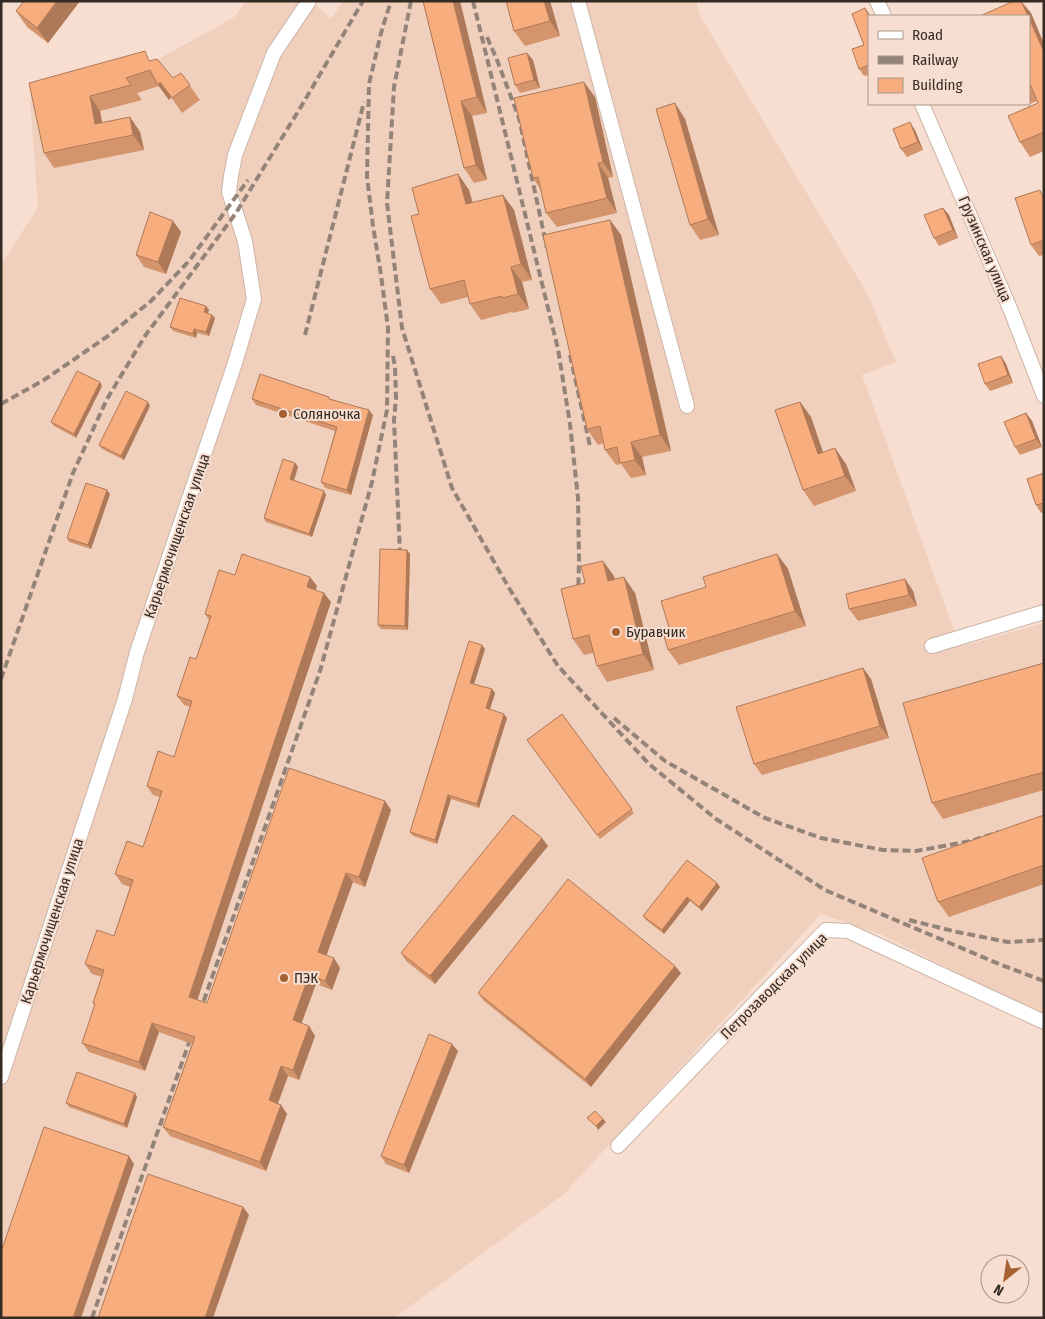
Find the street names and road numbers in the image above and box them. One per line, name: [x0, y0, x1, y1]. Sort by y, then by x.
street label: Грузинская улица: [955, 193, 1015, 305]
street label: Карьермочищенская улица: [140, 451, 214, 621]
street label: Карьермочищенская улица: [17, 836, 87, 1006]
street label: Петрозаводская улица: [717, 929, 831, 1043]

